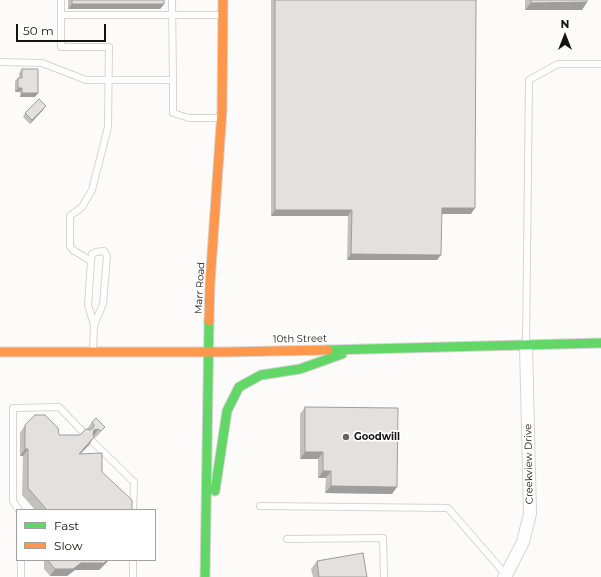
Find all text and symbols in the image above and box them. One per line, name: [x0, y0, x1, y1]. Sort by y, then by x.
scale bar: [18, 16, 108, 42]
north arrow: [545, 16, 585, 56]
text: N: [561, 17, 569, 31]
text: 50 m: [23, 23, 54, 38]
street label: Marr Road: [193, 262, 207, 314]
street label: 10th Street: [273, 333, 327, 345]
street label: Creekview Drive: [522, 424, 536, 504]
place label: Goodwill: [354, 431, 400, 443]
marker: Goodwill: [341, 432, 351, 442]
legend: [16, 509, 156, 561]
text: Fast: [54, 518, 79, 533]
text: Slow: [54, 538, 83, 553]

